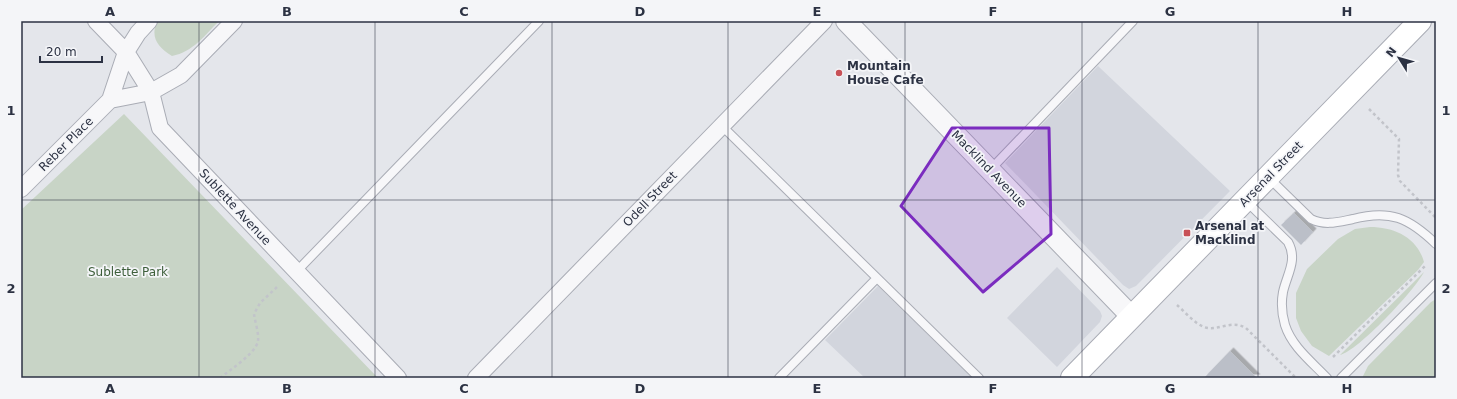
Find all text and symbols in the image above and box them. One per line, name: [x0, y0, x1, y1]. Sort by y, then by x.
text: A: [105, 4, 115, 19]
text: B: [282, 4, 292, 19]
text: C: [459, 4, 469, 19]
text: D: [635, 4, 646, 19]
text: E: [813, 4, 821, 19]
text: F: [989, 4, 997, 19]
text: G: [1165, 4, 1175, 19]
text: H: [1342, 4, 1352, 19]
scale bar: [40, 38, 102, 64]
north arrow: [1379, 38, 1419, 78]
text: 20 m: [46, 45, 77, 59]
text: N: [1383, 45, 1399, 60]
place label: Mountain House Cafe: [847, 59, 924, 87]
marker: Mountain House Cafe: [834, 68, 844, 78]
text: 1: [6, 103, 16, 118]
text: 1: [1441, 103, 1451, 118]
street label: Reber Place: [36, 114, 96, 174]
street label: Macklind Avenue: [949, 128, 1029, 210]
street label: Arsenal Street: [1236, 138, 1306, 210]
street label: Sublette Avenue: [196, 166, 274, 248]
street label: Odell Street: [620, 168, 680, 230]
place label: Arsenal at Macklind: [1195, 219, 1265, 247]
marker: Arsenal at Macklind: [1182, 228, 1192, 238]
park label: Sublette Park: [88, 265, 168, 279]
text: 2: [6, 281, 16, 296]
text: 2: [1441, 281, 1451, 296]
text: A: [105, 381, 115, 396]
text: B: [282, 381, 292, 396]
text: C: [459, 381, 469, 396]
text: D: [635, 381, 646, 396]
text: E: [813, 381, 821, 396]
text: F: [989, 381, 997, 396]
text: G: [1165, 381, 1175, 396]
text: H: [1342, 381, 1352, 396]

